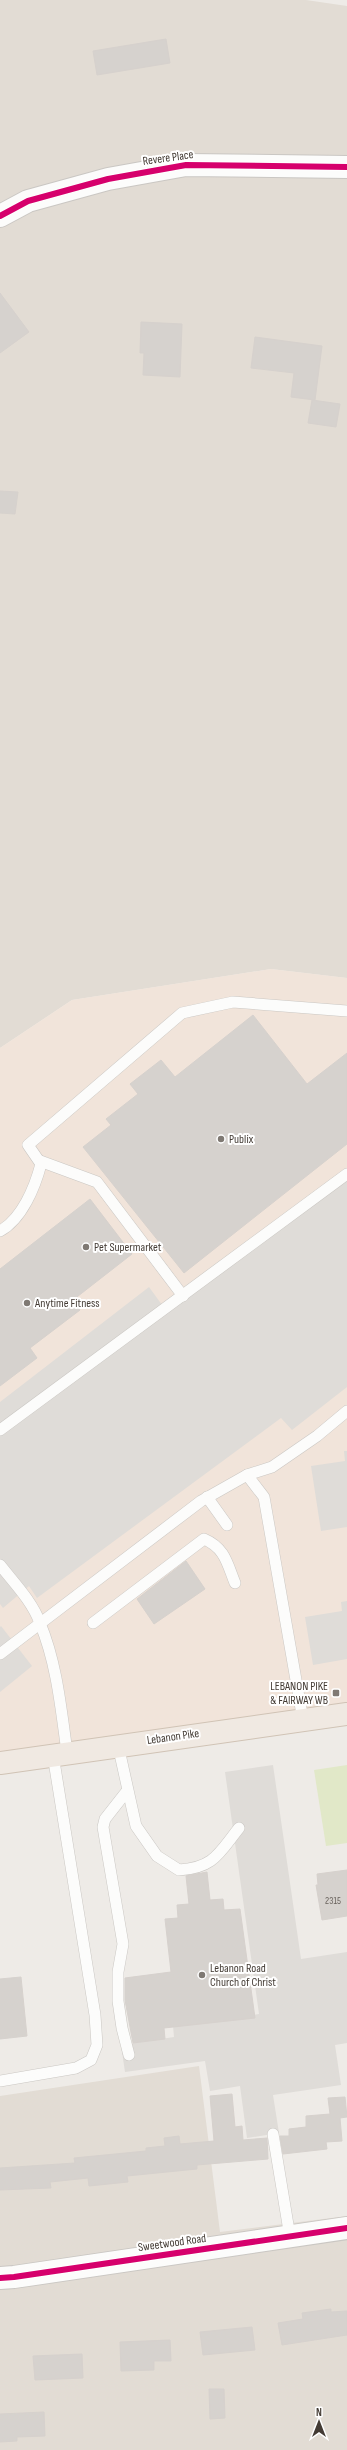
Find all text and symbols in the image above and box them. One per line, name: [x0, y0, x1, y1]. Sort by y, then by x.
street label: Revere Place: [142, 147, 194, 169]
place label: Publix: [229, 1132, 254, 1147]
marker: Publix: [216, 1134, 226, 1144]
place label: Pet Supermarket: [94, 1240, 162, 1255]
marker: Pet Supermarket: [81, 1242, 91, 1252]
place label: Anytime Fitness: [34, 1296, 100, 1311]
marker: Anytime Fitness: [22, 1298, 32, 1308]
place label: LEBANON PIKE & FAIRWAY WB: [270, 1679, 328, 1708]
marker: LEBANON PIKE & FAIRWAY WB: [331, 1688, 341, 1698]
street label: Lebanon Pike: [146, 1726, 200, 1748]
house number: 2315: [325, 1895, 341, 1907]
place label: Lebanon Road Church of Christ: [210, 1961, 276, 1990]
marker: Lebanon Road Church of Christ: [197, 1970, 207, 1980]
street label: Sweetwood Road: [137, 2231, 207, 2255]
north arrow: [299, 2402, 339, 2442]
text: N: [316, 2406, 322, 2419]

